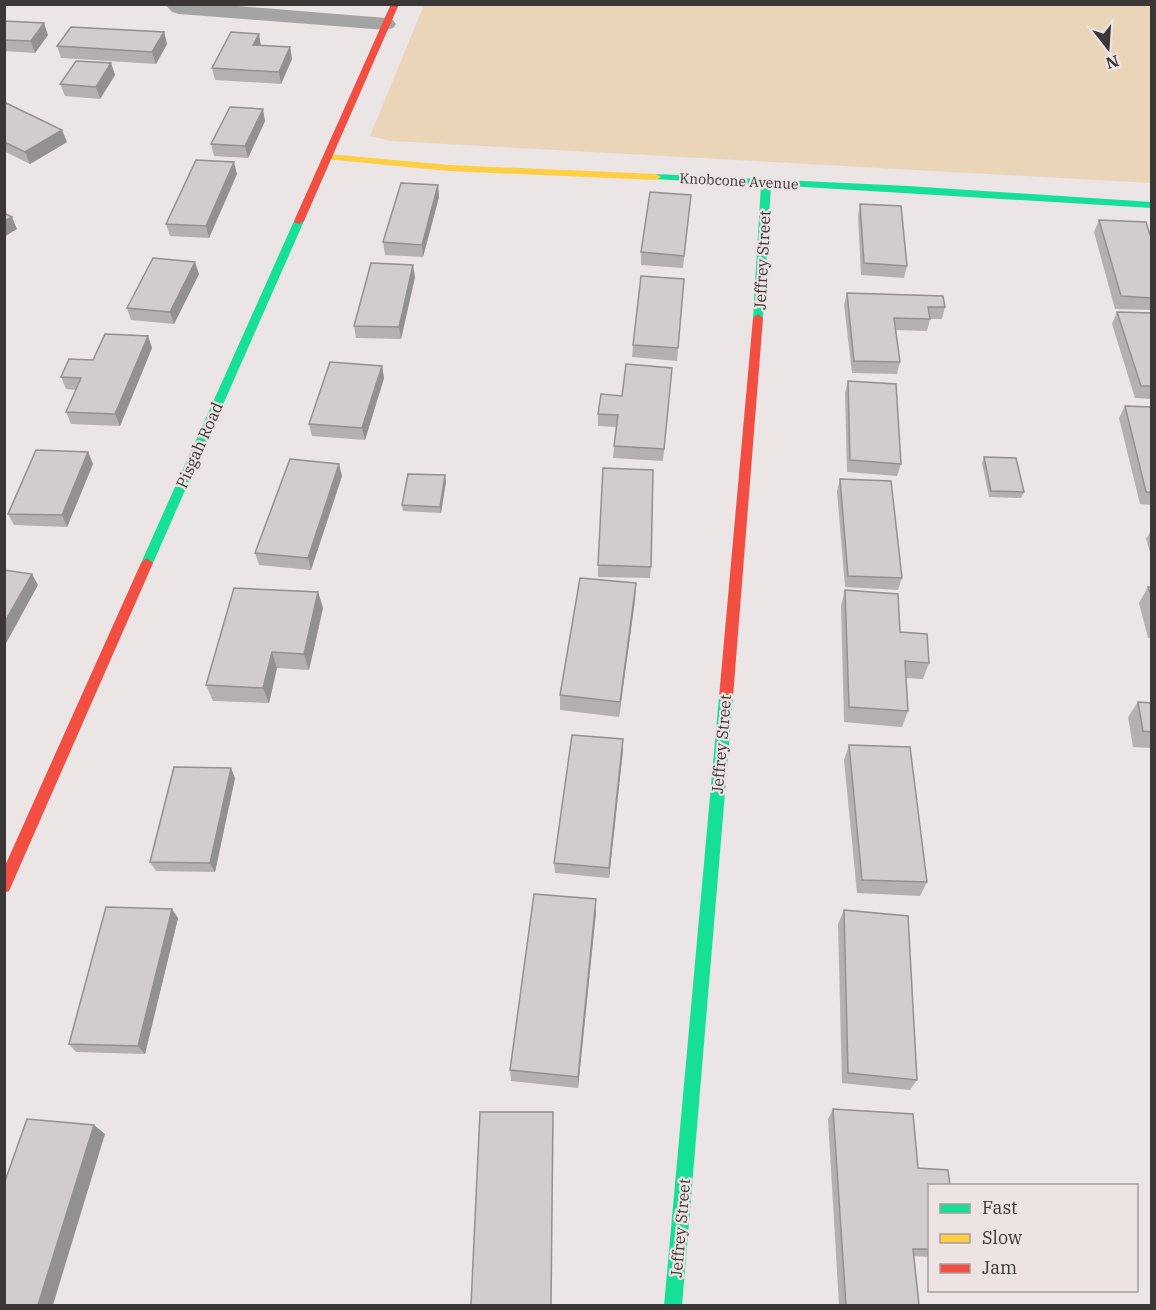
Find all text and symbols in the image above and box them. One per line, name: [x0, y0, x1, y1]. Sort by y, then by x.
north arrow: [1078, 18, 1138, 78]
text: N: [1103, 51, 1121, 74]
street label: Knobcone Avenue: [679, 169, 799, 193]
street label: Jeffrey Street: [749, 209, 775, 310]
street label: Pisgah Road: [171, 399, 227, 491]
street label: Jeffrey Street: [707, 693, 735, 794]
street label: Jeffrey Street: [666, 1177, 694, 1278]
legend: [928, 1184, 1138, 1292]
text: Fast: [982, 1196, 1017, 1219]
text: Slow: [982, 1226, 1022, 1249]
text: Jam: [982, 1256, 1017, 1279]

